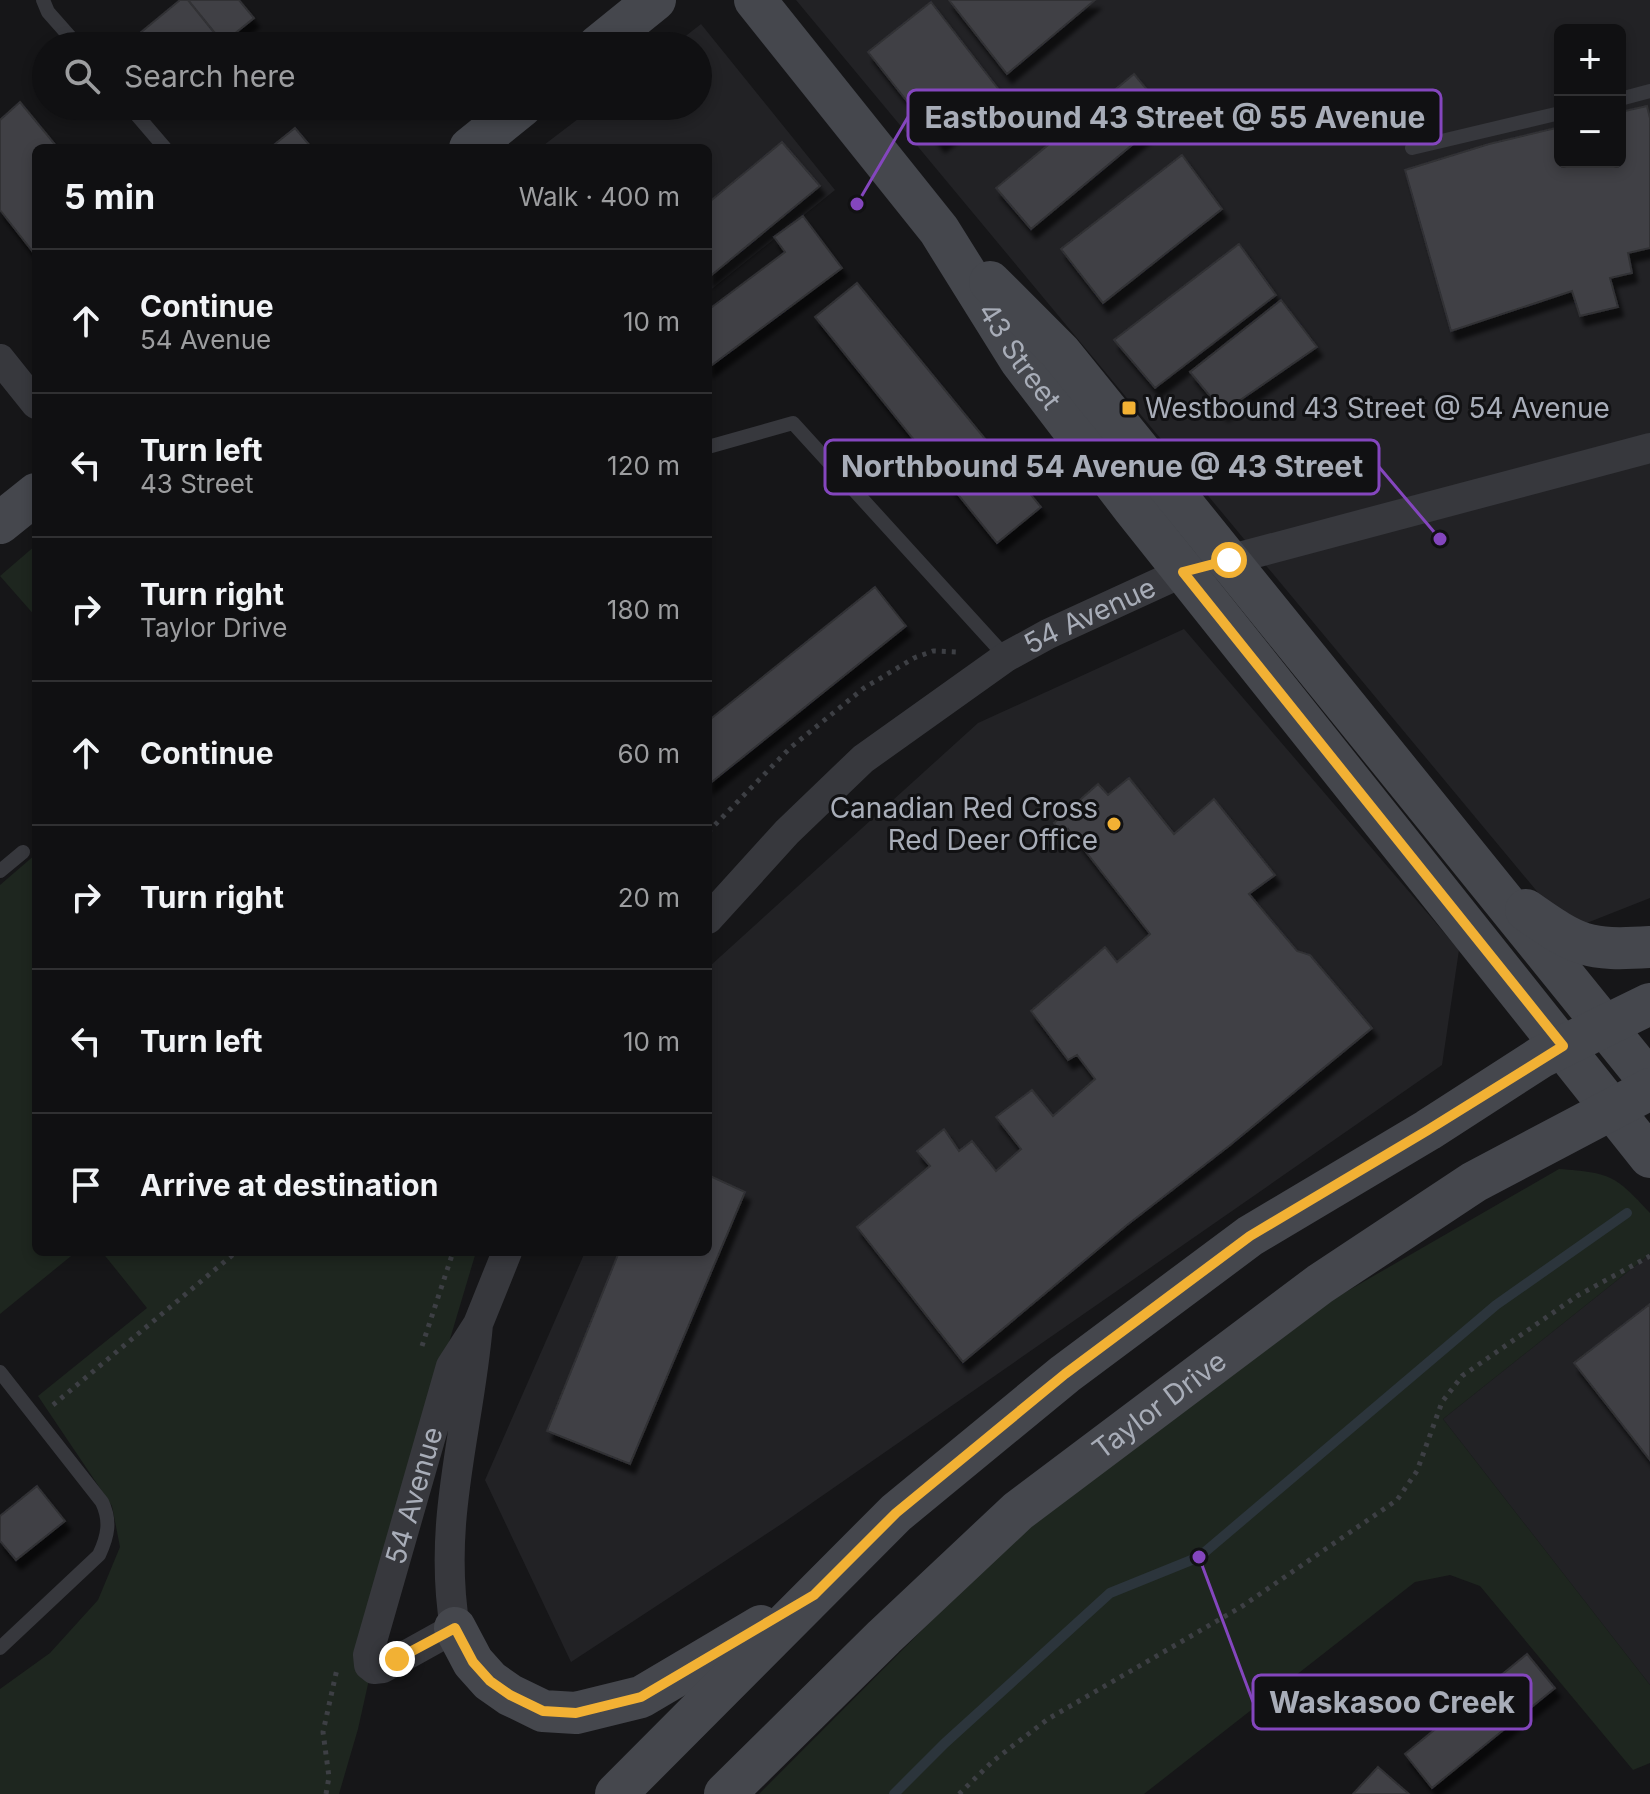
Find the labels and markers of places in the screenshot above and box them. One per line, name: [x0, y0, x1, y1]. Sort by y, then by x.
callout: Eastbound 43 Street @ 55 Avenue: [908, 90, 1441, 144]
place label: Westbound 43 Street @ 54 Avenue: [1145, 391, 1610, 425]
marker: Westbound 43 Street @ 54 Avenue: [1120, 399, 1138, 417]
callout: Northbound 54 Avenue @ 43 Street: [825, 440, 1379, 494]
place label: Canadian Red Cross Red Deer Office: [830, 791, 1098, 857]
marker: Canadian Red Cross Red Deer Office: [1105, 815, 1123, 833]
callout: Waskasoo Creek: [1253, 1675, 1531, 1729]

